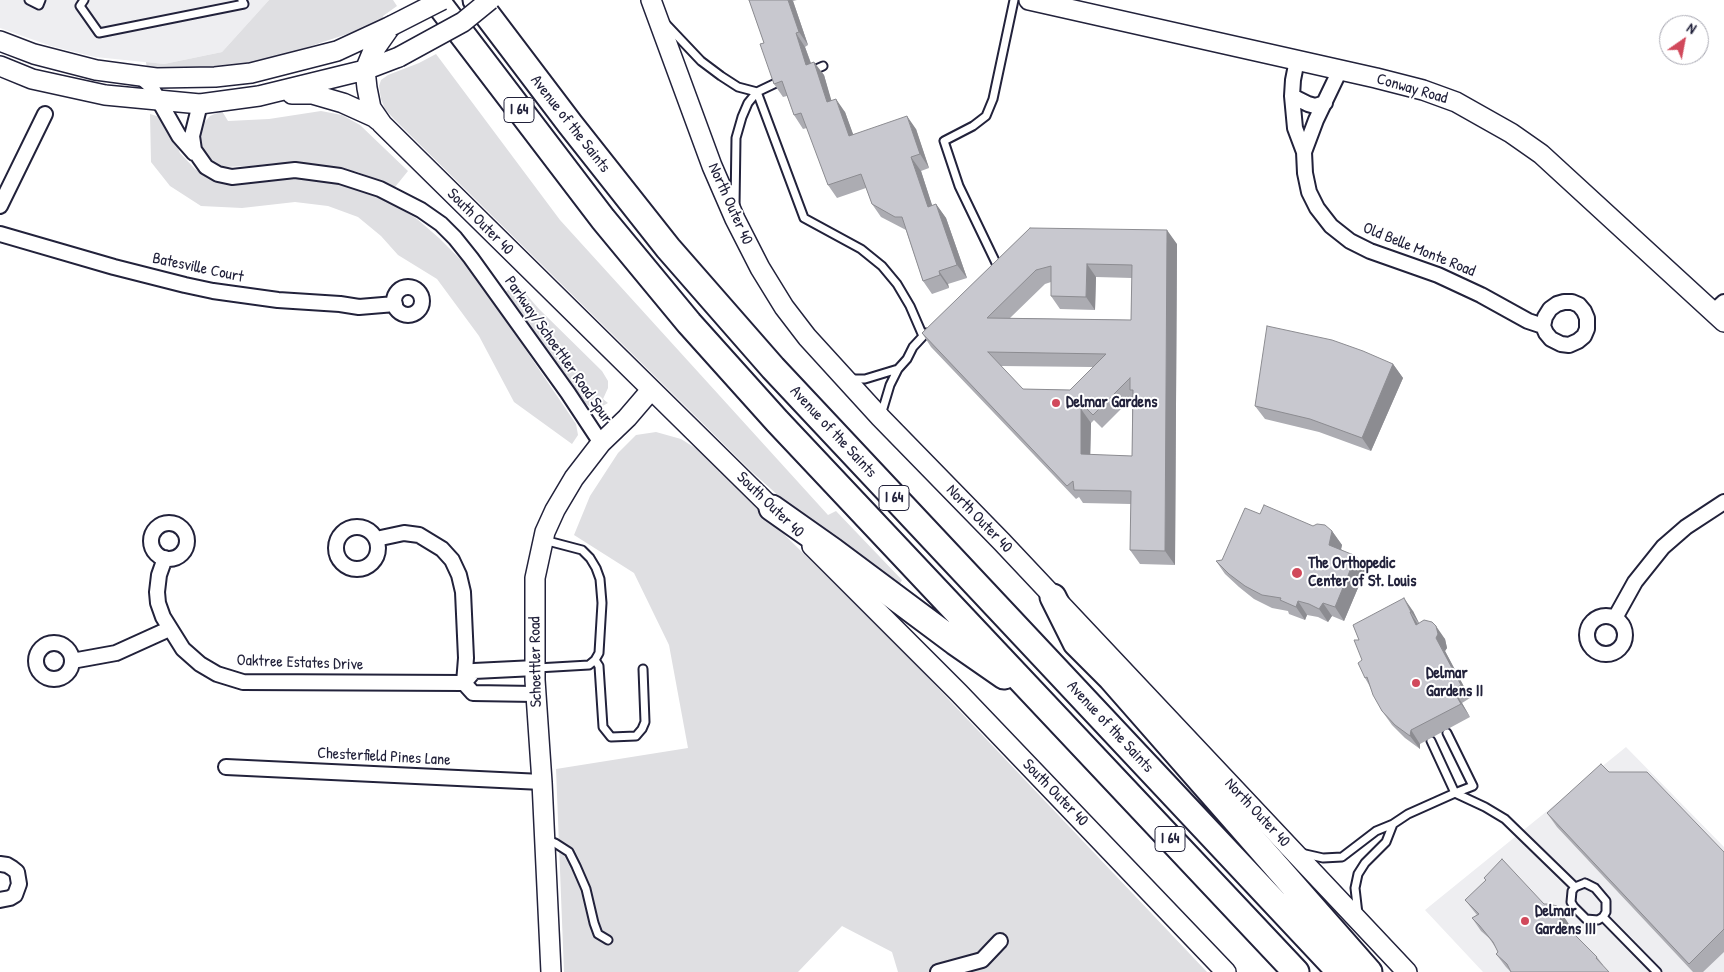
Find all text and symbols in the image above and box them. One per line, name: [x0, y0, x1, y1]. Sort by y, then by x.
north arrow: [1659, 15, 1709, 65]
text: N: [1684, 18, 1700, 38]
street label: Conway Road: [1374, 70, 1450, 108]
street label: Avenue of the Saints: [526, 71, 614, 177]
road number: I 64: [504, 98, 534, 122]
street label: North Outer 40: [703, 160, 757, 248]
street label: South Outer 40: [443, 185, 517, 259]
street label: Old Belle Monte Road: [1360, 219, 1478, 281]
street label: Batesville Court: [151, 249, 245, 287]
street label: Parkway/Schoettler Road Spur: [500, 273, 616, 427]
street label: Avenue of the Saints: [786, 382, 880, 482]
place label: Delmar Gardens: [1066, 393, 1157, 413]
marker: Delmar Gardens: [1050, 397, 1062, 409]
street label: South Outer 40: [732, 468, 808, 542]
street label: North Outer 40: [942, 481, 1016, 557]
road number: I 64: [879, 486, 909, 510]
place label: The Orthopedic Center of St. Louis: [1308, 554, 1416, 592]
marker: The Orthopedic Center of St. Louis: [1290, 566, 1304, 580]
street label: Schoettler Road: [526, 616, 546, 708]
street label: Oaktree Estates Drive: [236, 651, 364, 675]
place label: Delmar Gardens II: [1426, 664, 1483, 702]
street label: Avenue of the Saints: [1063, 677, 1157, 777]
marker: Delmar Gardens II: [1410, 677, 1422, 689]
street label: Chesterfield Pines Lane: [317, 744, 451, 770]
street label: South Outer 40: [1018, 755, 1092, 831]
street label: North Outer 40: [1220, 775, 1294, 851]
road number: I 64: [1155, 826, 1185, 852]
place label: Delmar Gardens III: [1535, 902, 1596, 940]
marker: Delmar Gardens III: [1519, 915, 1531, 927]

